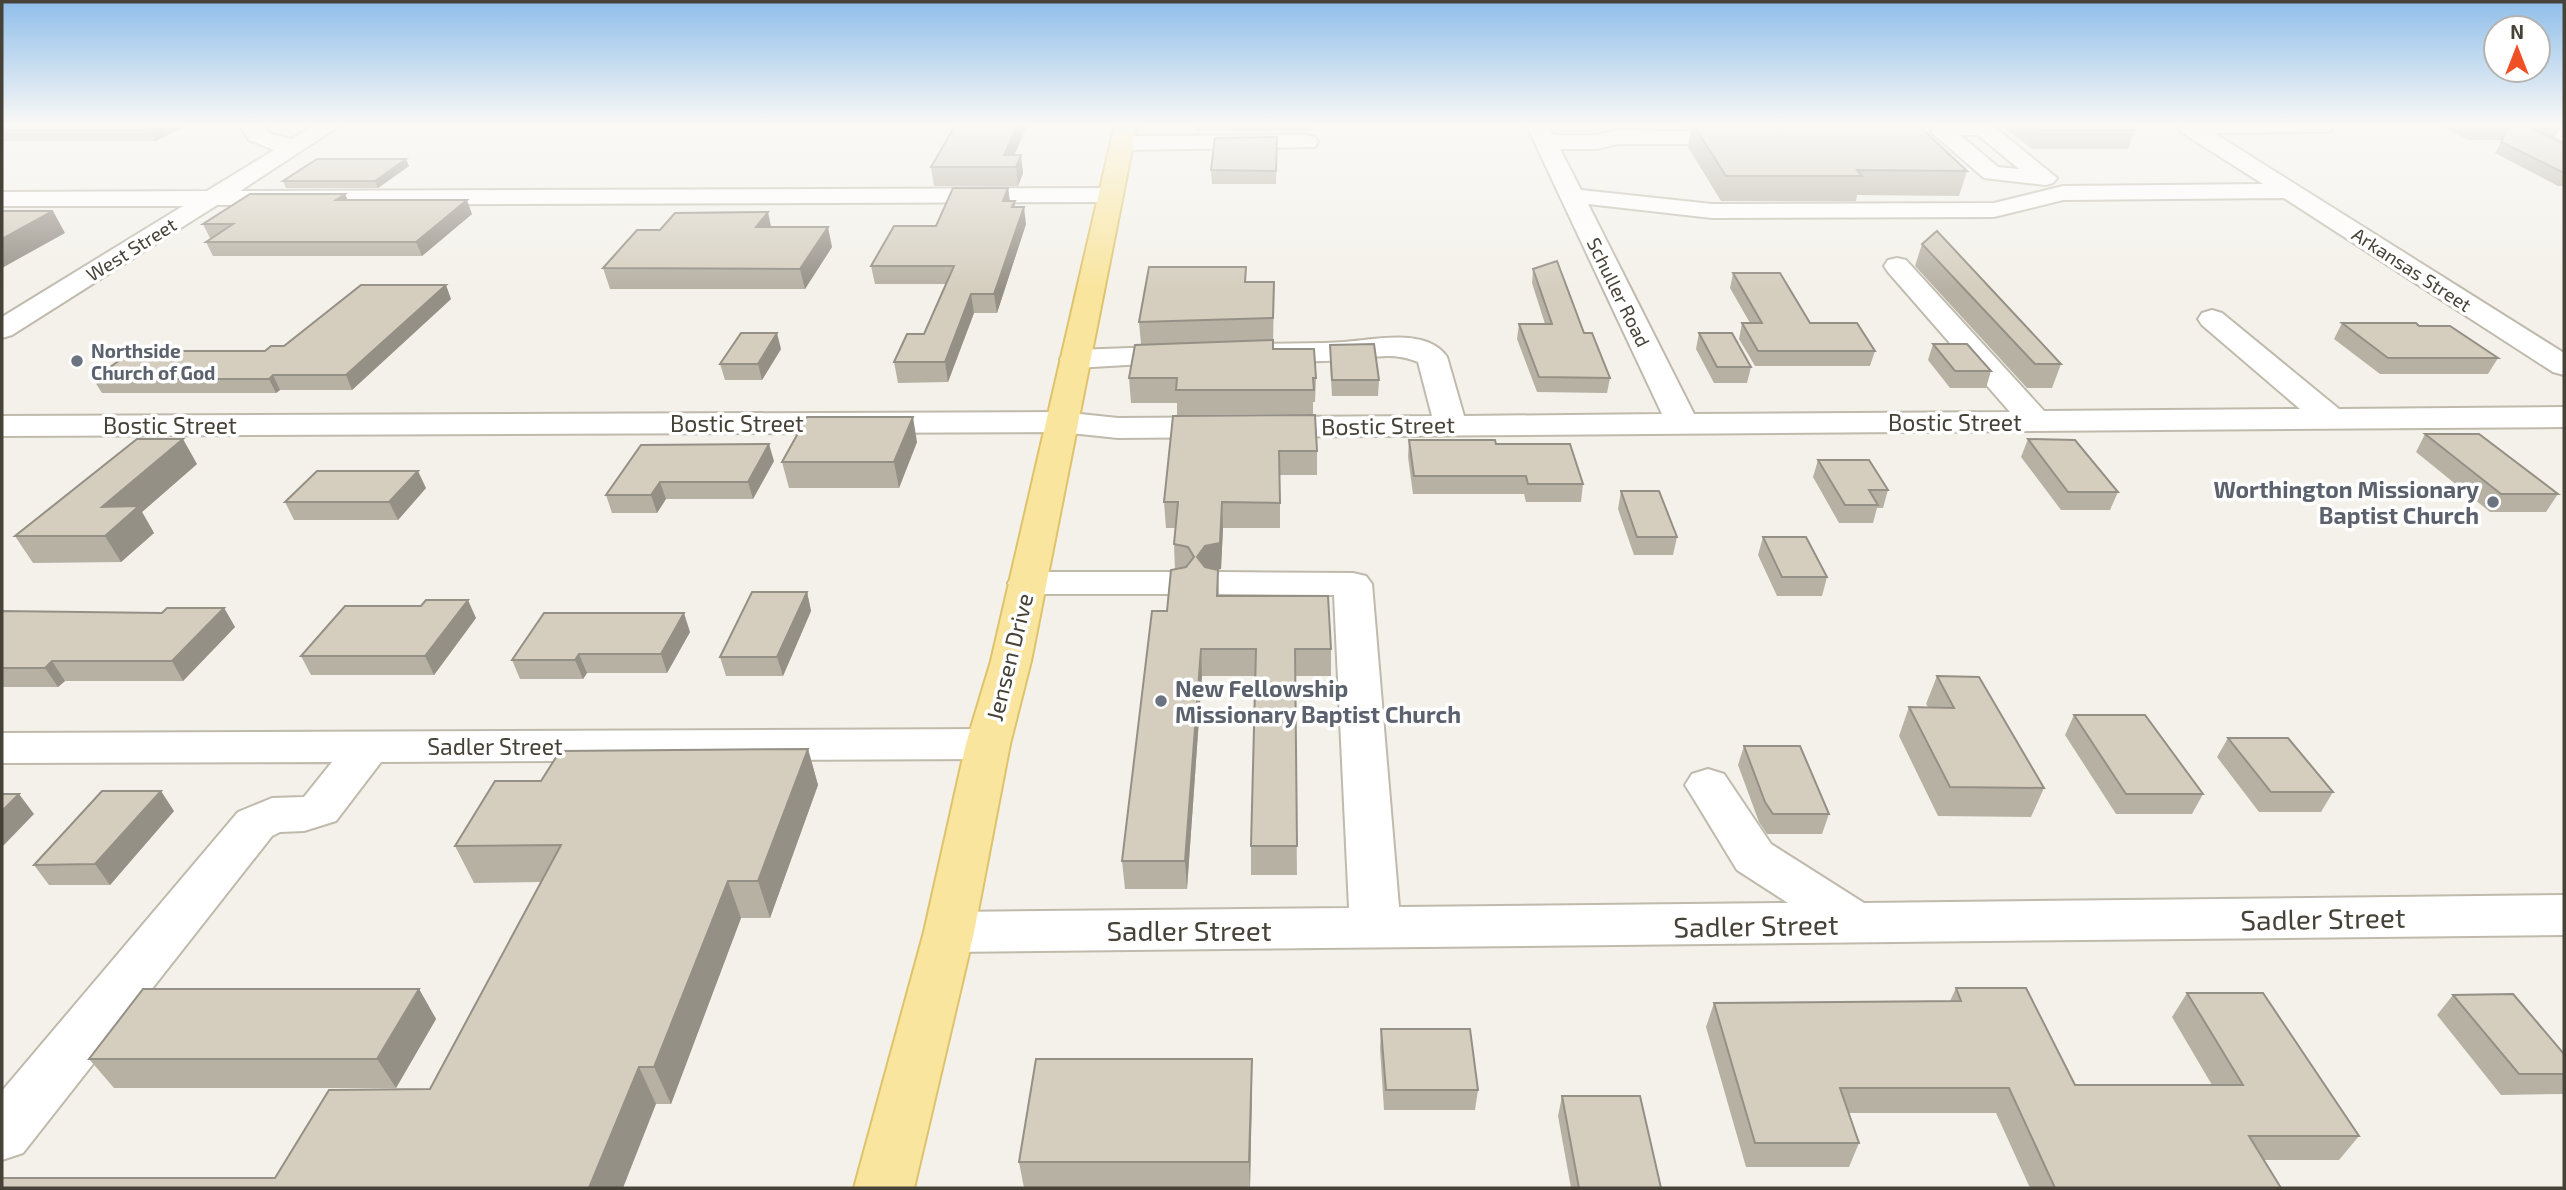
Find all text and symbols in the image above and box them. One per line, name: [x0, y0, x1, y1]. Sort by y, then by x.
north arrow: [2482, 14, 2552, 84]
text: N: [2510, 20, 2524, 43]
street label: West Street: [82, 212, 180, 286]
street label: Arkansas Street: [2348, 222, 2476, 316]
street label: Schuller Road: [1583, 234, 1655, 350]
place label: Northside Church of God: [91, 339, 215, 384]
marker: Northside Church of God: [69, 353, 85, 369]
street label: Bostic Street: [1888, 408, 2022, 436]
street label: Bostic Street: [670, 409, 804, 437]
street label: Bostic Street: [1321, 410, 1455, 440]
street label: Bostic Street: [103, 411, 237, 439]
place label: Worthington Missionary Baptist Church: [2213, 475, 2479, 529]
marker: Worthington Missionary Baptist Church: [2485, 494, 2501, 510]
street label: Jensen Drive: [980, 590, 1038, 724]
place label: New Fellowship Missionary Baptist Church: [1175, 674, 1461, 728]
marker: New Fellowship Missionary Baptist Church: [1153, 693, 1169, 709]
street label: Sadler Street: [427, 732, 563, 760]
street label: Sadler Street: [2240, 900, 2406, 936]
street label: Sadler Street: [1673, 907, 1839, 943]
street label: Sadler Street: [1106, 913, 1272, 947]

